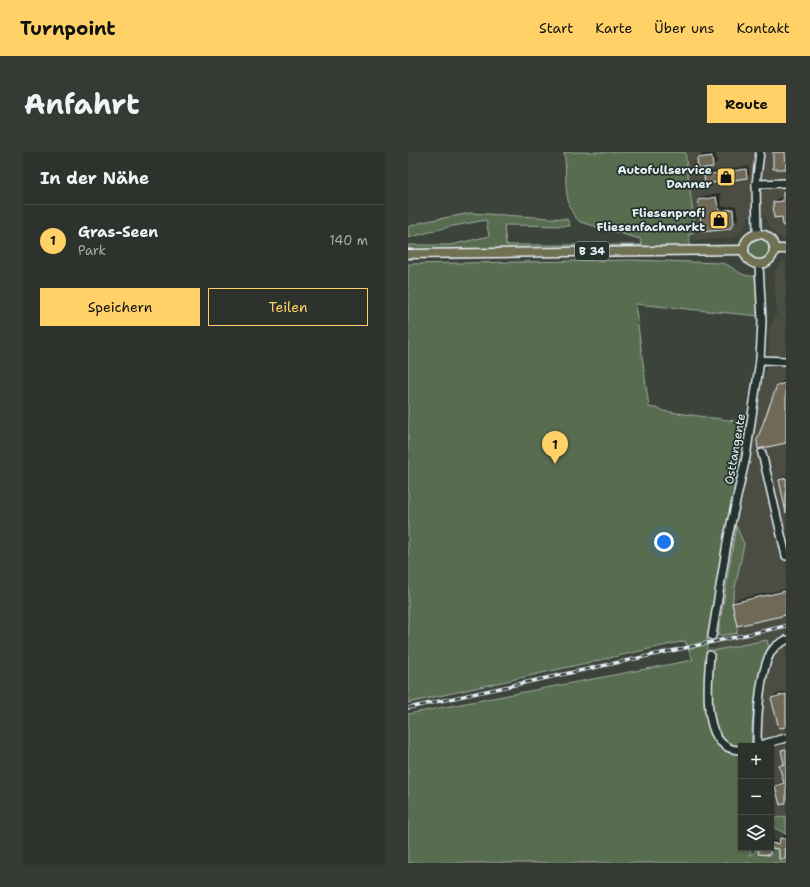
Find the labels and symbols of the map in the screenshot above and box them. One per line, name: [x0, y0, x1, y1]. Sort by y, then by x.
place label: Autofullservice Danner: [617, 162, 713, 192]
shop icon: Autofullservice Danner: [715, 166, 737, 188]
place label: Fliesenprofi Fliesenfachmarkt: [596, 205, 705, 235]
shop icon: Fliesenprofi Fliesenfachmarkt: [708, 209, 730, 231]
road number: B 34: [575, 242, 609, 260]
street label: Osttangente: [721, 412, 749, 486]
pin: 1: [542, 431, 568, 464]
your location: [654, 532, 674, 552]

